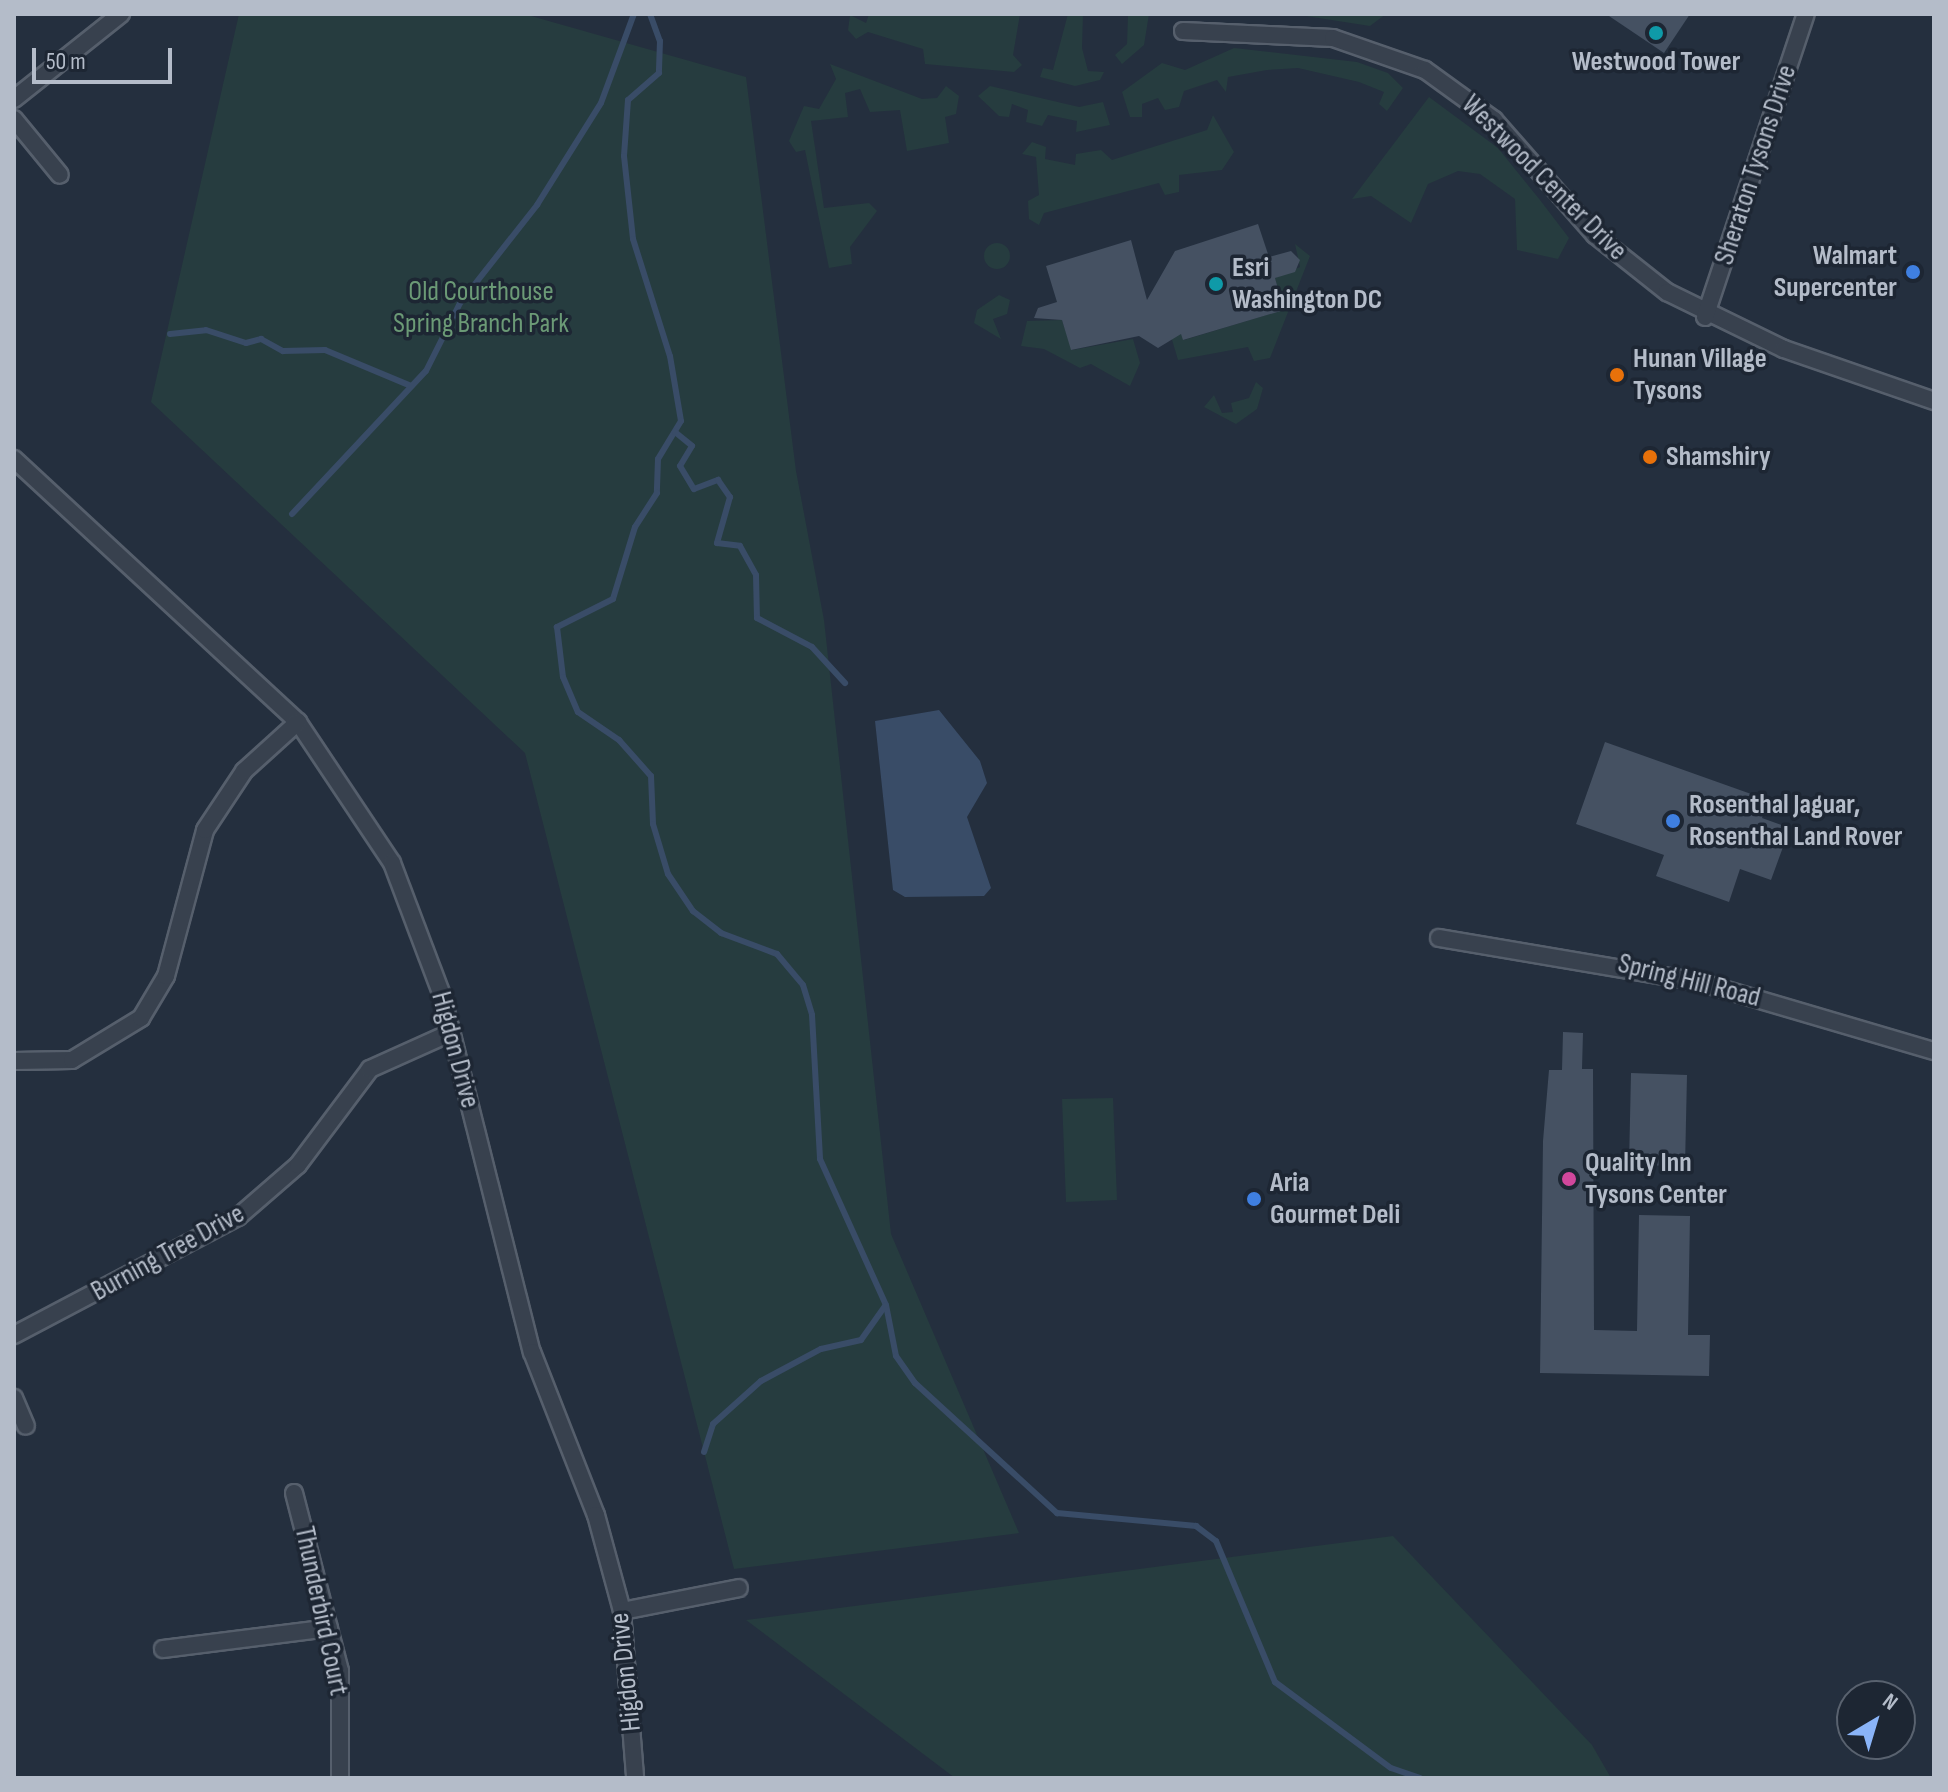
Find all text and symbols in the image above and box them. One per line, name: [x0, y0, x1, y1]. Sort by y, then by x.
marker: Westwood Tower: [1647, 24, 1665, 42]
scale bar: [36, 32, 176, 82]
place label: Westwood Tower: [1572, 45, 1740, 79]
text: 50 m: [46, 47, 86, 76]
street label: Sheraton Tysons Drive: [1708, 61, 1804, 269]
street label: Westwood Center Drive: [1454, 88, 1634, 268]
place label: Walmart Supercenter: [1774, 239, 1897, 305]
place label: Esri Washington DC: [1232, 251, 1382, 317]
marker: Walmart Supercenter: [1904, 263, 1922, 281]
park label: Old Courthouse Spring Branch Park: [393, 275, 569, 341]
marker: Esri Washington DC: [1207, 275, 1225, 293]
place label: Hunan Village Tysons: [1633, 342, 1767, 408]
marker: Hunan Village Tysons: [1608, 366, 1626, 384]
place label: Shamshiry: [1666, 440, 1771, 474]
marker: Shamshiry: [1641, 448, 1659, 466]
place label: Rosenthal Jaguar, Rosenthal Land Rover: [1689, 788, 1902, 854]
marker: Rosenthal Jaguar, Rosenthal Land Rover: [1664, 812, 1682, 830]
street label: Spring Hill Road: [1614, 947, 1764, 1015]
street label: Higdon Drive: [423, 988, 487, 1112]
place label: Quality Inn Tysons Center: [1585, 1146, 1727, 1212]
place label: Aria Gourmet Deli: [1270, 1166, 1400, 1232]
marker: Quality Inn Tysons Center: [1560, 1170, 1578, 1188]
marker: Aria Gourmet Deli: [1245, 1190, 1263, 1208]
street label: Burning Tree Drive: [86, 1197, 250, 1309]
street label: Thunderbird Court: [287, 1523, 355, 1699]
street label: Higdon Drive: [603, 1611, 649, 1733]
north arrow: [1836, 1680, 1916, 1760]
text: N: [1877, 1688, 1903, 1717]

